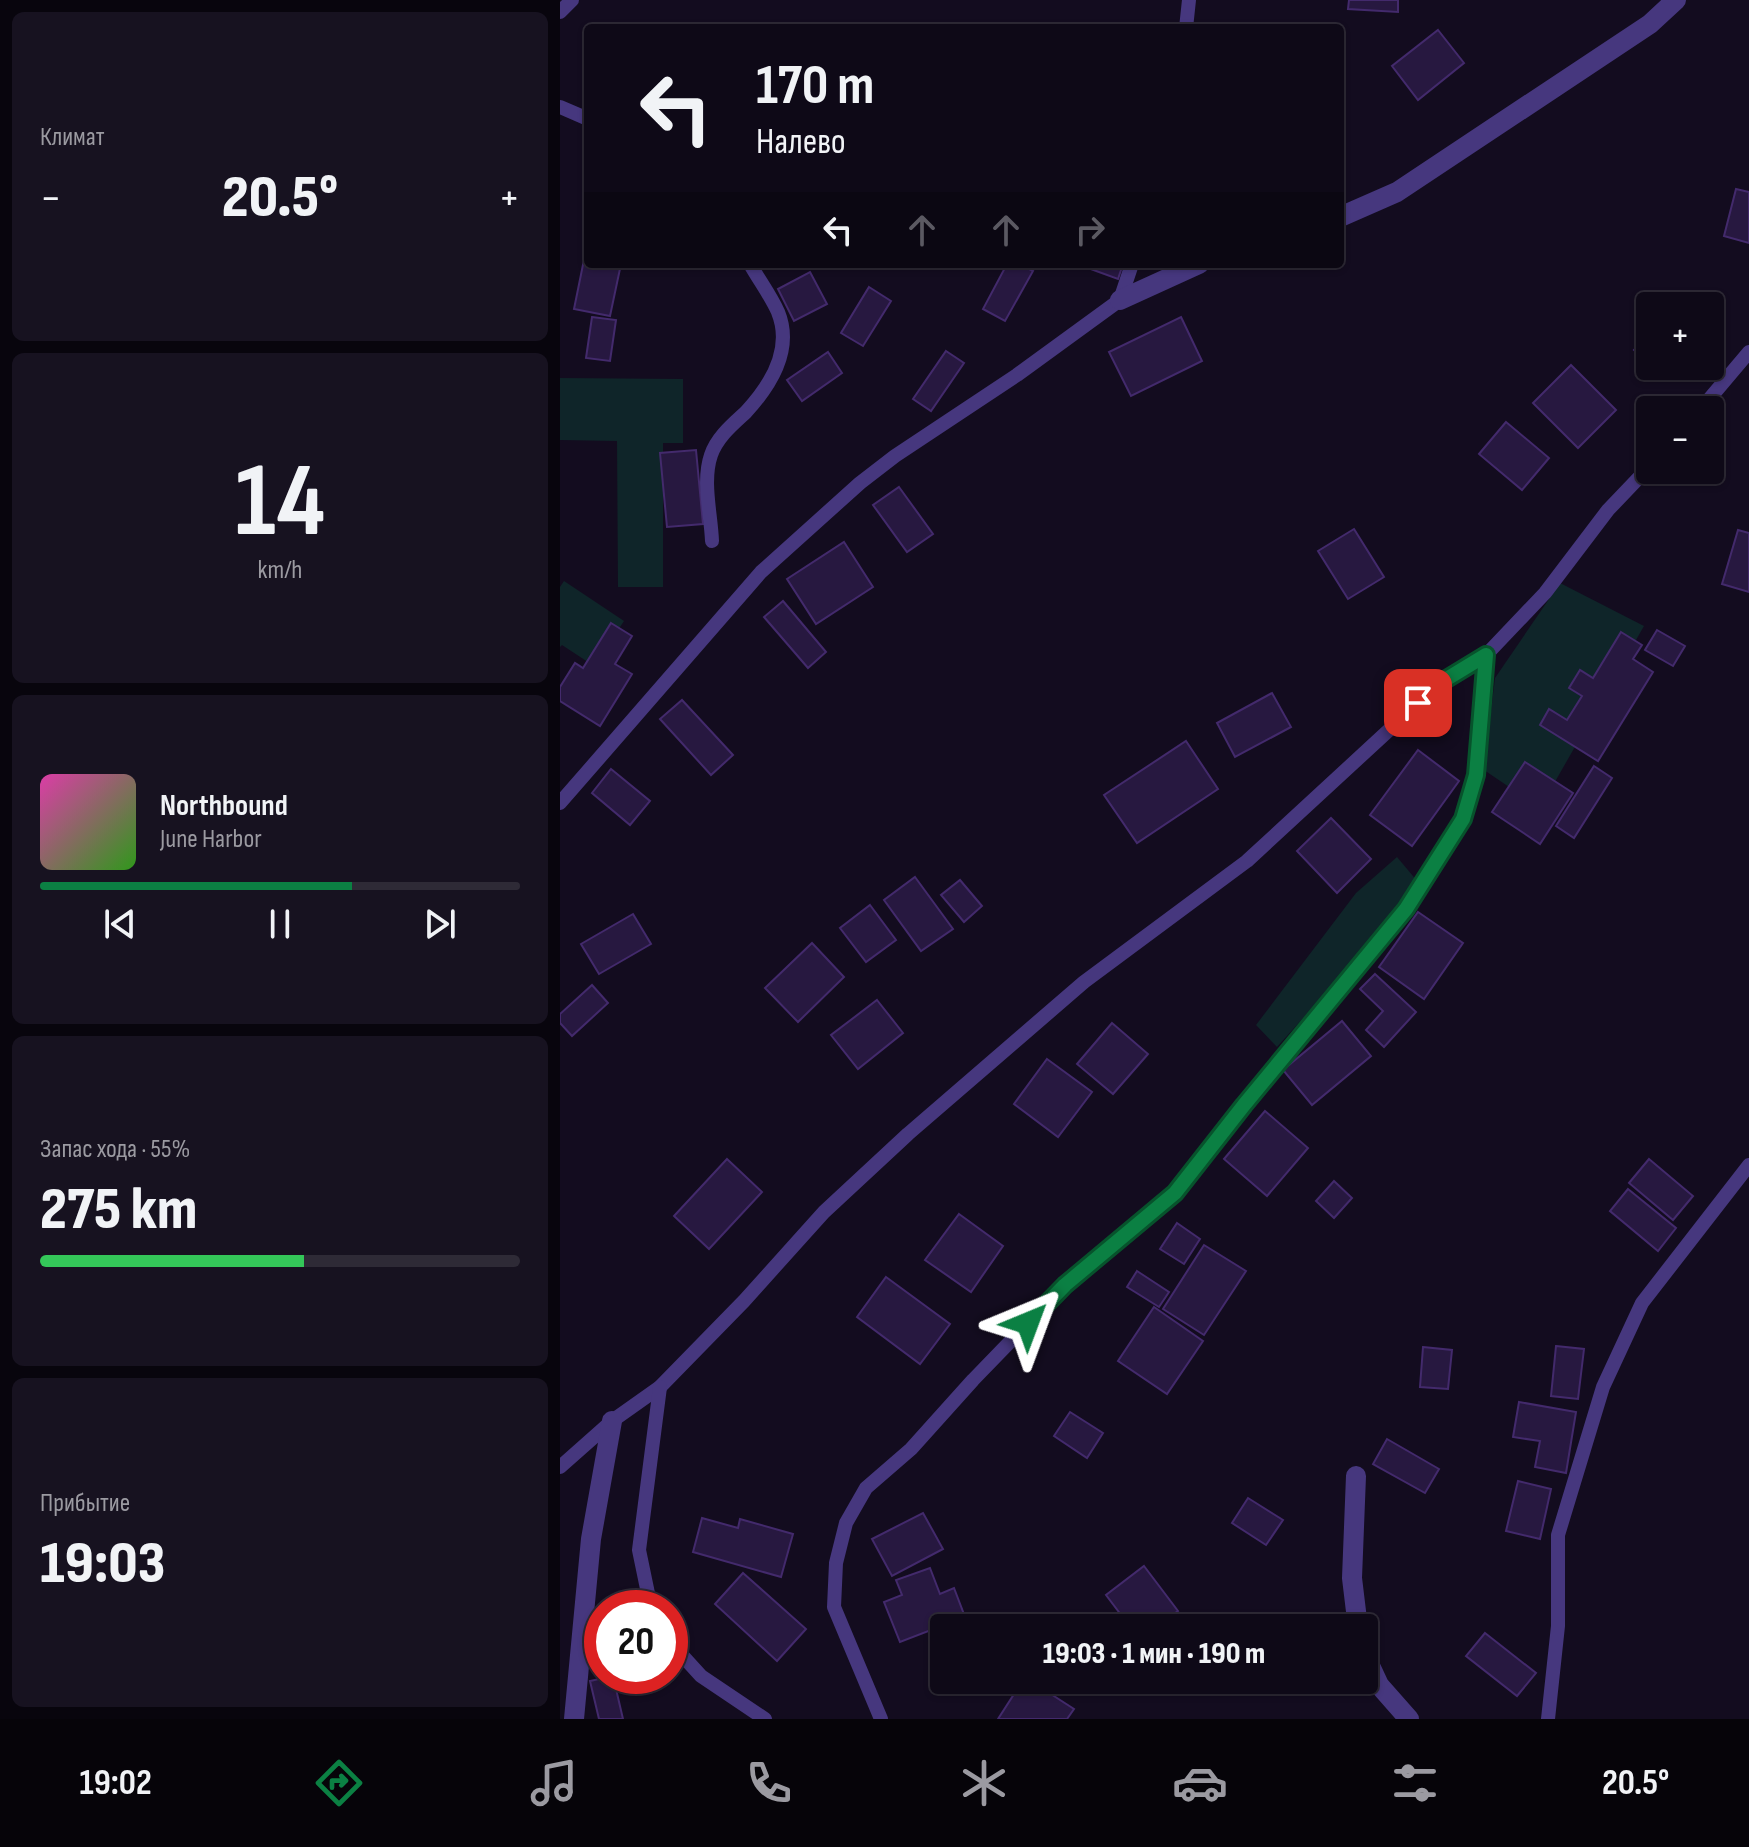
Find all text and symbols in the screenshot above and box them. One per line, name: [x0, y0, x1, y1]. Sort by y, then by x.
text: 170 m: [756, 53, 874, 120]
icon: left: [624, 56, 728, 160]
text: Налево: [756, 121, 846, 164]
text: Климат: [40, 122, 104, 153]
text: 20.5°: [222, 162, 338, 234]
text: −: [40, 172, 62, 225]
text: +: [498, 172, 520, 225]
icon: left: [816, 208, 860, 252]
icon: ahead: [900, 208, 944, 252]
icon: ahead: [984, 208, 1028, 252]
icon: right: [1068, 208, 1112, 252]
map controls: [1636, 292, 1724, 484]
button: +: [1636, 292, 1724, 380]
button: −: [1636, 396, 1724, 484]
text: 14: [235, 440, 325, 565]
text: km/h: [258, 555, 302, 586]
pin: [1384, 669, 1452, 737]
icon: arrive: [1396, 681, 1440, 725]
text: Northbound: [160, 788, 288, 824]
text: June Harbor: [160, 824, 262, 855]
icon: previous: [98, 902, 142, 946]
icon: pause: [258, 902, 302, 946]
icon: next: [418, 902, 462, 946]
text: Запас хода · 55%: [40, 1134, 190, 1165]
text: 275 km: [40, 1174, 197, 1246]
position arrow: [986, 1281, 1070, 1365]
text: Прибытие: [40, 1488, 130, 1519]
text: 19:03: [40, 1528, 165, 1600]
speed limit sign: 20: [584, 1590, 688, 1694]
text: 19:03 · 1 мин · 190 m: [1043, 1636, 1265, 1672]
icon: directions: [311, 1755, 367, 1811]
icon: music: [526, 1755, 582, 1811]
icon: phone: [741, 1755, 797, 1811]
icon: climate: [956, 1755, 1012, 1811]
icon: car: [1172, 1755, 1228, 1811]
icon: filters: [1387, 1755, 1443, 1811]
text: 19:02: [80, 1762, 152, 1805]
text: 20.5°: [1602, 1762, 1669, 1805]

